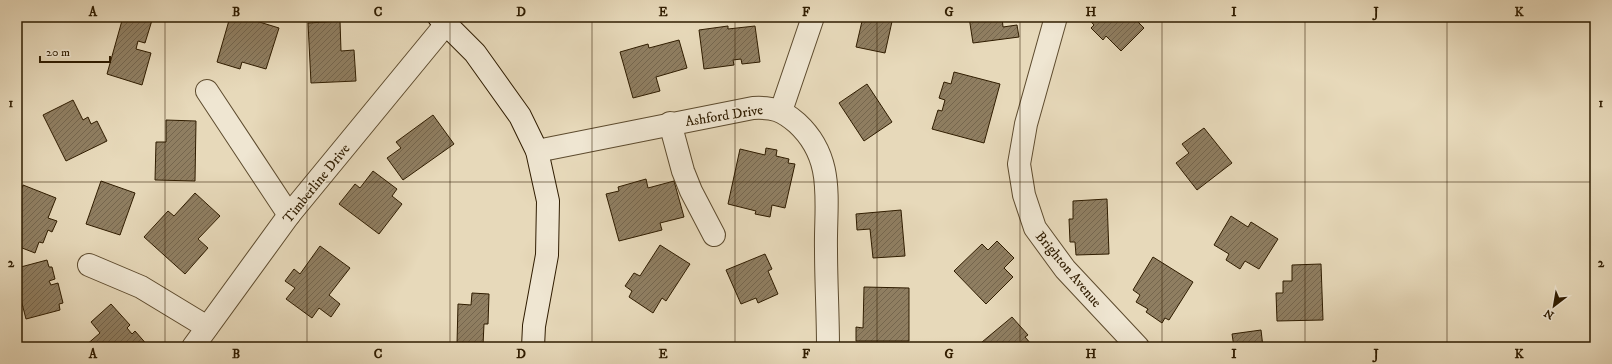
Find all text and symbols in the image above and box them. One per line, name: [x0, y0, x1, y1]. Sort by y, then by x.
text: A: [88, 4, 98, 20]
text: B: [232, 4, 240, 20]
text: C: [374, 4, 383, 20]
text: D: [516, 4, 526, 20]
text: E: [658, 4, 668, 20]
text: F: [802, 4, 811, 20]
text: G: [944, 4, 954, 20]
text: H: [1086, 4, 1097, 20]
text: I: [1231, 4, 1237, 20]
text: J: [1371, 4, 1379, 21]
text: K: [1514, 4, 1524, 20]
scale bar: [40, 38, 110, 64]
text: 20 m: [46, 45, 70, 60]
text: 1: [9, 95, 14, 111]
text: 1: [1599, 95, 1604, 111]
street label: Ashford Drive: [684, 101, 764, 131]
street label: Timberline Drive: [279, 140, 354, 227]
street label: Brighton Avenue: [1031, 228, 1105, 311]
text: 2: [8, 255, 15, 271]
text: 2: [1598, 255, 1605, 271]
north arrow: [1534, 286, 1574, 326]
text: N: [1542, 305, 1557, 322]
text: A: [88, 346, 98, 362]
text: B: [232, 346, 240, 362]
text: C: [374, 346, 383, 362]
text: D: [516, 346, 526, 362]
text: E: [658, 346, 668, 362]
text: F: [802, 346, 811, 362]
text: G: [944, 346, 954, 362]
text: H: [1086, 346, 1097, 362]
text: I: [1231, 346, 1237, 362]
text: J: [1371, 346, 1379, 363]
text: K: [1514, 346, 1524, 362]

